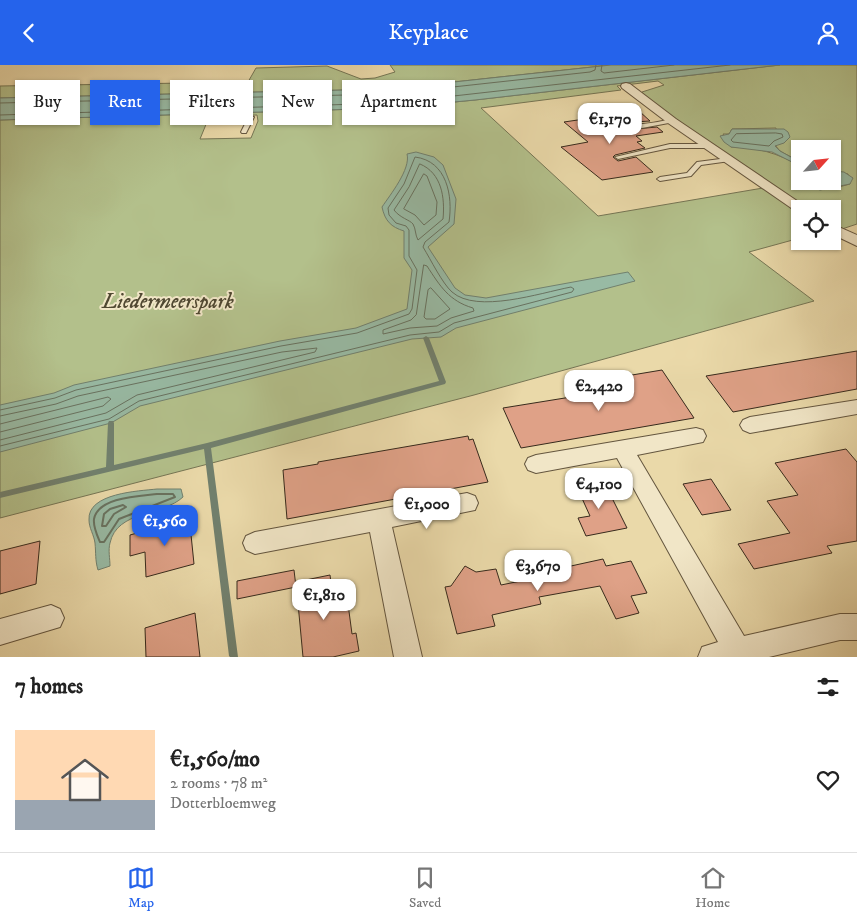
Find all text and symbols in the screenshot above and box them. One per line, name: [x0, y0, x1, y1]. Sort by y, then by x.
icon: back: [15, 19, 43, 47]
text: Keyplace: [388, 19, 469, 46]
icon: person: [814, 19, 842, 47]
chip: Buy: [15, 80, 80, 125]
chip: Rent: [90, 80, 160, 125]
chip: Filters: [170, 80, 253, 125]
chip: New: [263, 80, 332, 125]
chip: Apartment: [342, 80, 455, 125]
pin: €1,170: [569, 103, 651, 145]
text: €1,170: [589, 109, 631, 129]
north arrow: [791, 140, 841, 190]
map controls: [791, 140, 841, 250]
button: locate: [791, 200, 841, 250]
park label: Liedermeerspark: [101, 289, 234, 315]
pin: €2,420: [558, 369, 640, 412]
text: €2,420: [575, 376, 623, 396]
pin: €4,100: [558, 467, 640, 510]
text: €4,100: [576, 474, 622, 494]
pin: €1,000: [386, 487, 468, 530]
text: €1,000: [404, 494, 450, 514]
pin: €1,560: [124, 505, 206, 547]
text: €1,560: [143, 511, 187, 531]
pin: €3,670: [497, 549, 579, 592]
text: €3,670: [515, 556, 561, 576]
pin: €1,810: [283, 579, 365, 621]
text: €1,810: [303, 585, 345, 605]
icon: filters: [814, 673, 842, 701]
text: 7 homes: [15, 674, 83, 700]
text: €1,560/mo: [170, 747, 260, 773]
icon: home: [55, 750, 115, 810]
icon: heart: [814, 766, 842, 794]
text: 2 rooms · 78 m²: [170, 773, 267, 793]
text: Dotterbloemweg: [170, 793, 276, 813]
tab: Map: [127, 864, 155, 912]
tab: Saved: [409, 864, 441, 912]
tab: Home: [695, 864, 730, 912]

